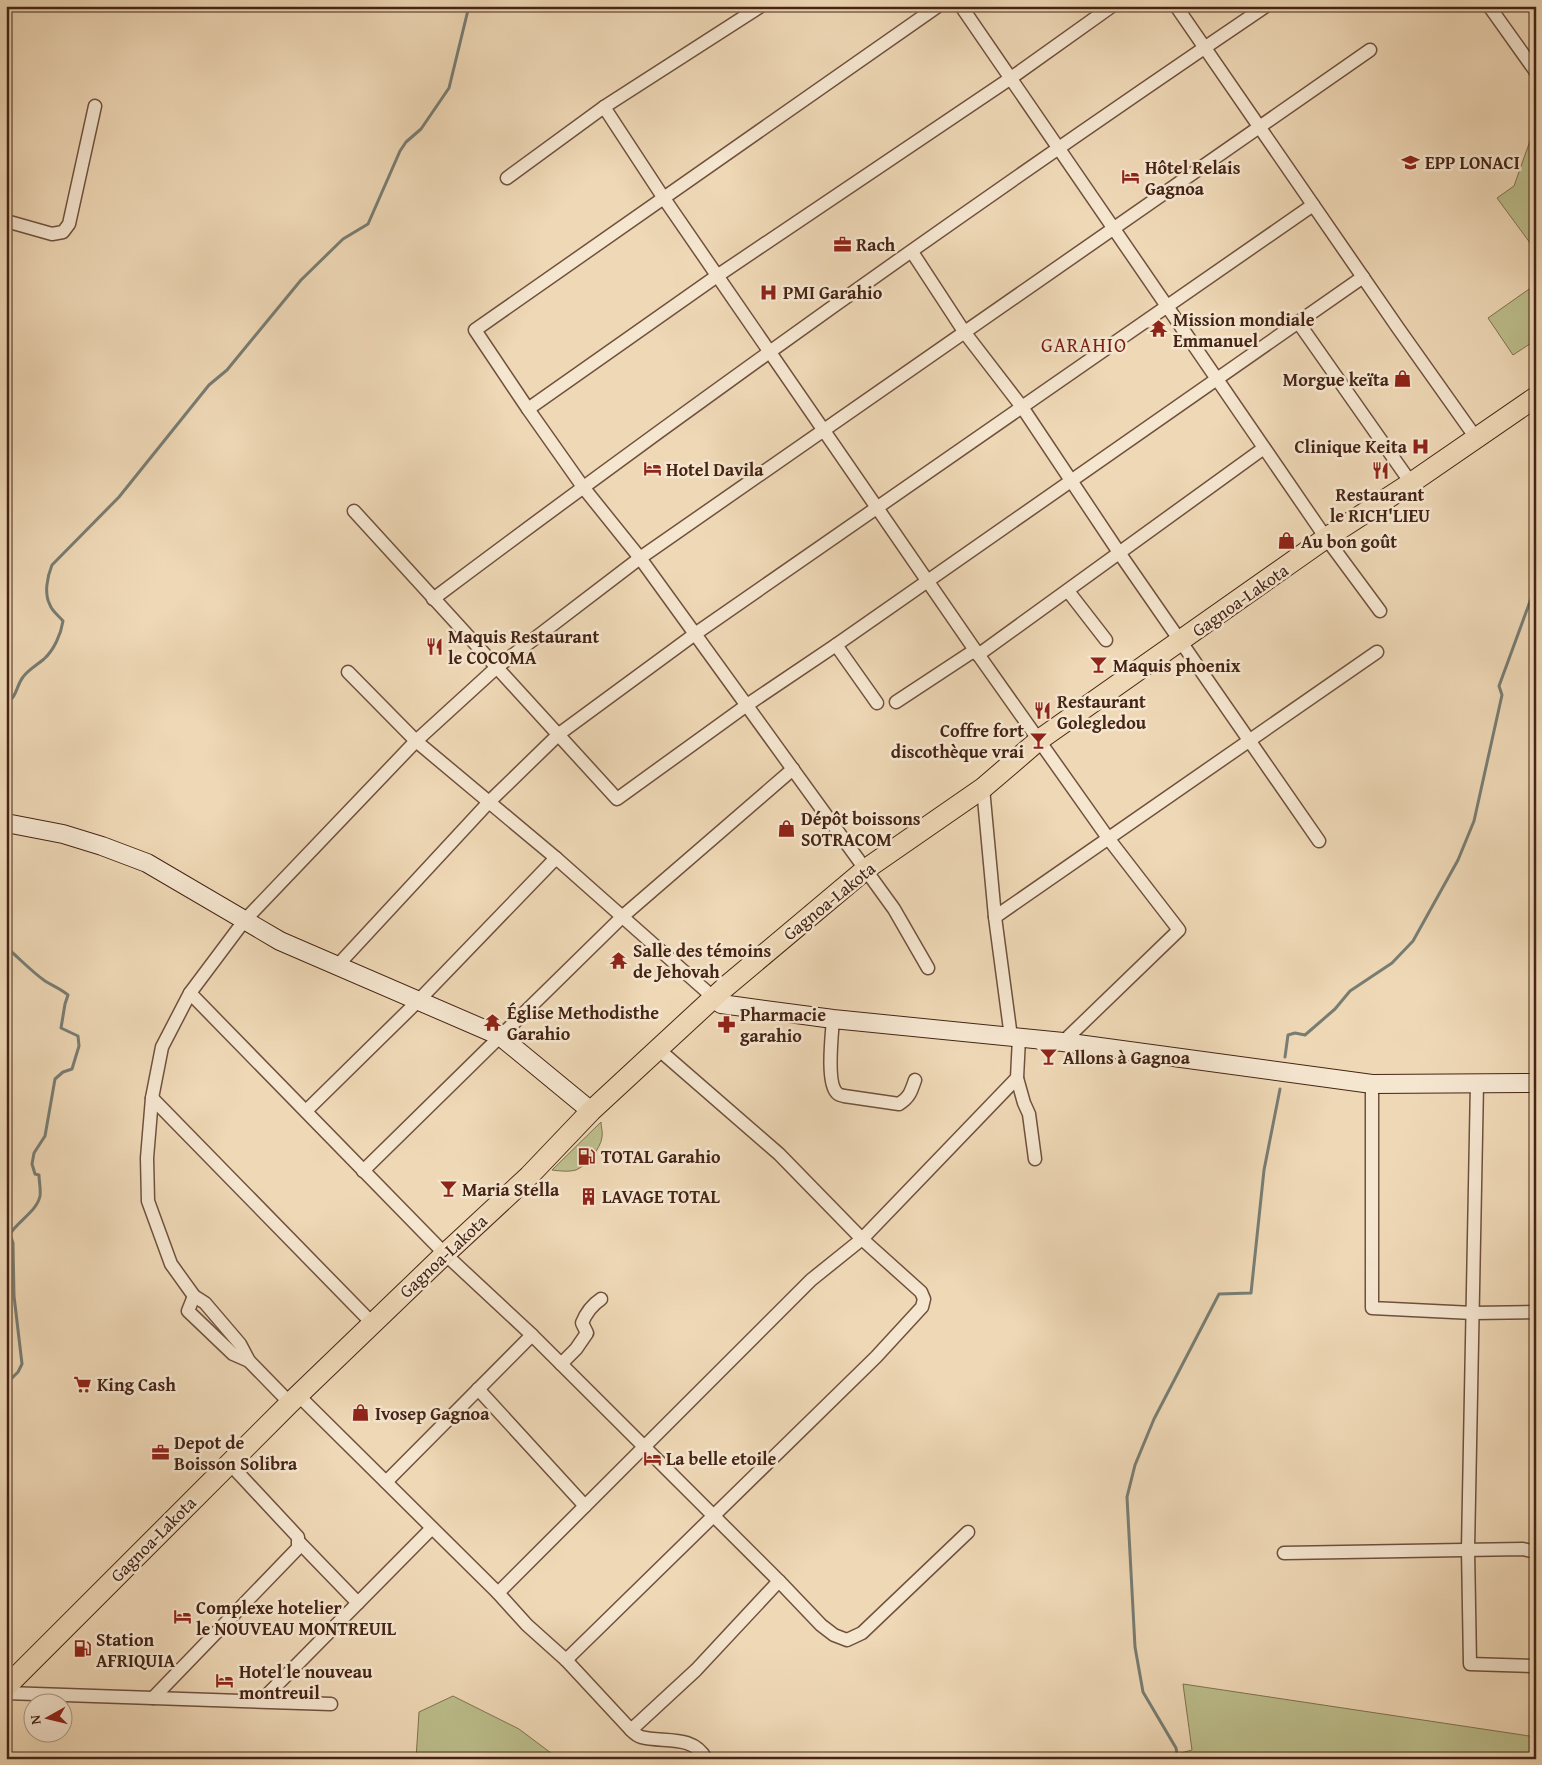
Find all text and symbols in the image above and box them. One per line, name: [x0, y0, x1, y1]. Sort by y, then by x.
place label: EPP LONACI: [1425, 149, 1520, 176]
school or university icon: EPP LONACI: [1401, 152, 1421, 172]
place label: Hôtel Relais Gagnoa: [1145, 154, 1241, 202]
hotel icon: Hôtel Relais Gagnoa: [1121, 167, 1141, 187]
place label: Rach: [856, 231, 895, 258]
office icon: Rach: [832, 234, 852, 254]
place label: PMI Garahio: [783, 279, 883, 306]
hospital icon: PMI Garahio: [759, 282, 779, 302]
place label: Mission mondiale Emmanuel: [1173, 306, 1315, 354]
temple icon: Mission mondiale Emmanuel: [1149, 319, 1169, 339]
district label: GARAHIO: [1041, 330, 1127, 359]
place label: Morgue keïta: [1283, 366, 1390, 393]
shop icon: Morgue keïta: [1393, 369, 1413, 389]
place label: Clinique Keita: [1294, 433, 1408, 460]
hospital icon: Clinique Keita: [1411, 436, 1431, 456]
place label: Hotel Davila: [666, 456, 764, 483]
hotel icon: Hotel Davila: [642, 459, 662, 479]
restaurant icon: Restaurant le RICH'LIEU: [1370, 461, 1390, 481]
place label: Restaurant le RICH'LIEU: [1330, 481, 1430, 529]
place label: Au bon goût: [1301, 528, 1397, 555]
shop icon: Au bon goût: [1277, 531, 1297, 551]
street label: Gagnoa-Lakota: [1186, 556, 1294, 643]
place label: Maquis Restaurant le COCOMA: [448, 623, 599, 671]
restaurant icon: Maquis Restaurant le COCOMA: [424, 636, 444, 656]
place label: Maquis phoenix: [1113, 652, 1241, 679]
bar icon: Maquis phoenix: [1089, 655, 1109, 675]
place label: Restaurant Golegledou: [1057, 688, 1147, 736]
restaurant icon: Restaurant Golegledou: [1033, 701, 1053, 721]
place label: Coffre fort discothèque vrai: [891, 717, 1024, 765]
bar icon: Coffre fort discothèque vrai: [1028, 730, 1048, 750]
place label: Dépôt boissons SOTRACOM: [801, 805, 921, 853]
shop icon: Dépôt boissons SOTRACOM: [777, 818, 797, 838]
street label: Gagnoa-Lakota: [777, 855, 881, 947]
place label: Salle des témoins de Jehovah: [633, 937, 771, 985]
temple icon: Salle des témoins de Jehovah: [609, 950, 629, 970]
place label: Église Methodisthe Garahio: [507, 999, 659, 1047]
place label: Pharmacie garahio: [740, 1001, 826, 1049]
temple icon: Église Methodisthe Garahio: [483, 1012, 503, 1032]
pharmacy icon: Pharmacie garahio: [716, 1014, 736, 1034]
place label: Allons à Gagnoa: [1063, 1044, 1191, 1071]
bar icon: Allons à Gagnoa: [1039, 1047, 1059, 1067]
place label: TOTAL Garahio: [601, 1143, 721, 1170]
fuel station icon: TOTAL Garahio: [577, 1146, 597, 1166]
place label: Maria Stella: [462, 1176, 560, 1203]
bar icon: Maria Stella: [438, 1179, 458, 1199]
place label: LAVAGE TOTAL: [602, 1183, 721, 1210]
building icon: LAVAGE TOTAL: [578, 1186, 598, 1206]
street label: Gagnoa-Lakota: [393, 1208, 494, 1304]
place label: King Cash: [97, 1371, 176, 1398]
supermarket icon: King Cash: [73, 1374, 93, 1394]
place label: Ivosep Gagnoa: [375, 1400, 490, 1427]
shop icon: Ivosep Gagnoa: [351, 1403, 371, 1423]
place label: Depot de Boisson Solibra: [174, 1429, 298, 1477]
office icon: Depot de Boisson Solibra: [150, 1442, 170, 1462]
place label: La belle etoile: [666, 1445, 777, 1472]
hotel icon: La belle etoile: [642, 1448, 662, 1468]
street label: Gagnoa-Lakota: [104, 1489, 203, 1588]
place label: Complexe hotelier le NOUVEAU MONTREUIL: [196, 1594, 397, 1642]
hotel icon: Complexe hotelier le NOUVEAU MONTREUIL: [172, 1607, 192, 1627]
place label: Station AFRIQUIA: [96, 1626, 176, 1674]
fuel station icon: Station AFRIQUIA: [72, 1639, 92, 1659]
place label: Hotel le nouveau montreuil: [239, 1658, 373, 1706]
hotel icon: Hotel le nouveau montreuil: [215, 1671, 235, 1691]
north arrow: [22, 1692, 72, 1742]
text: N: [24, 1713, 46, 1726]

